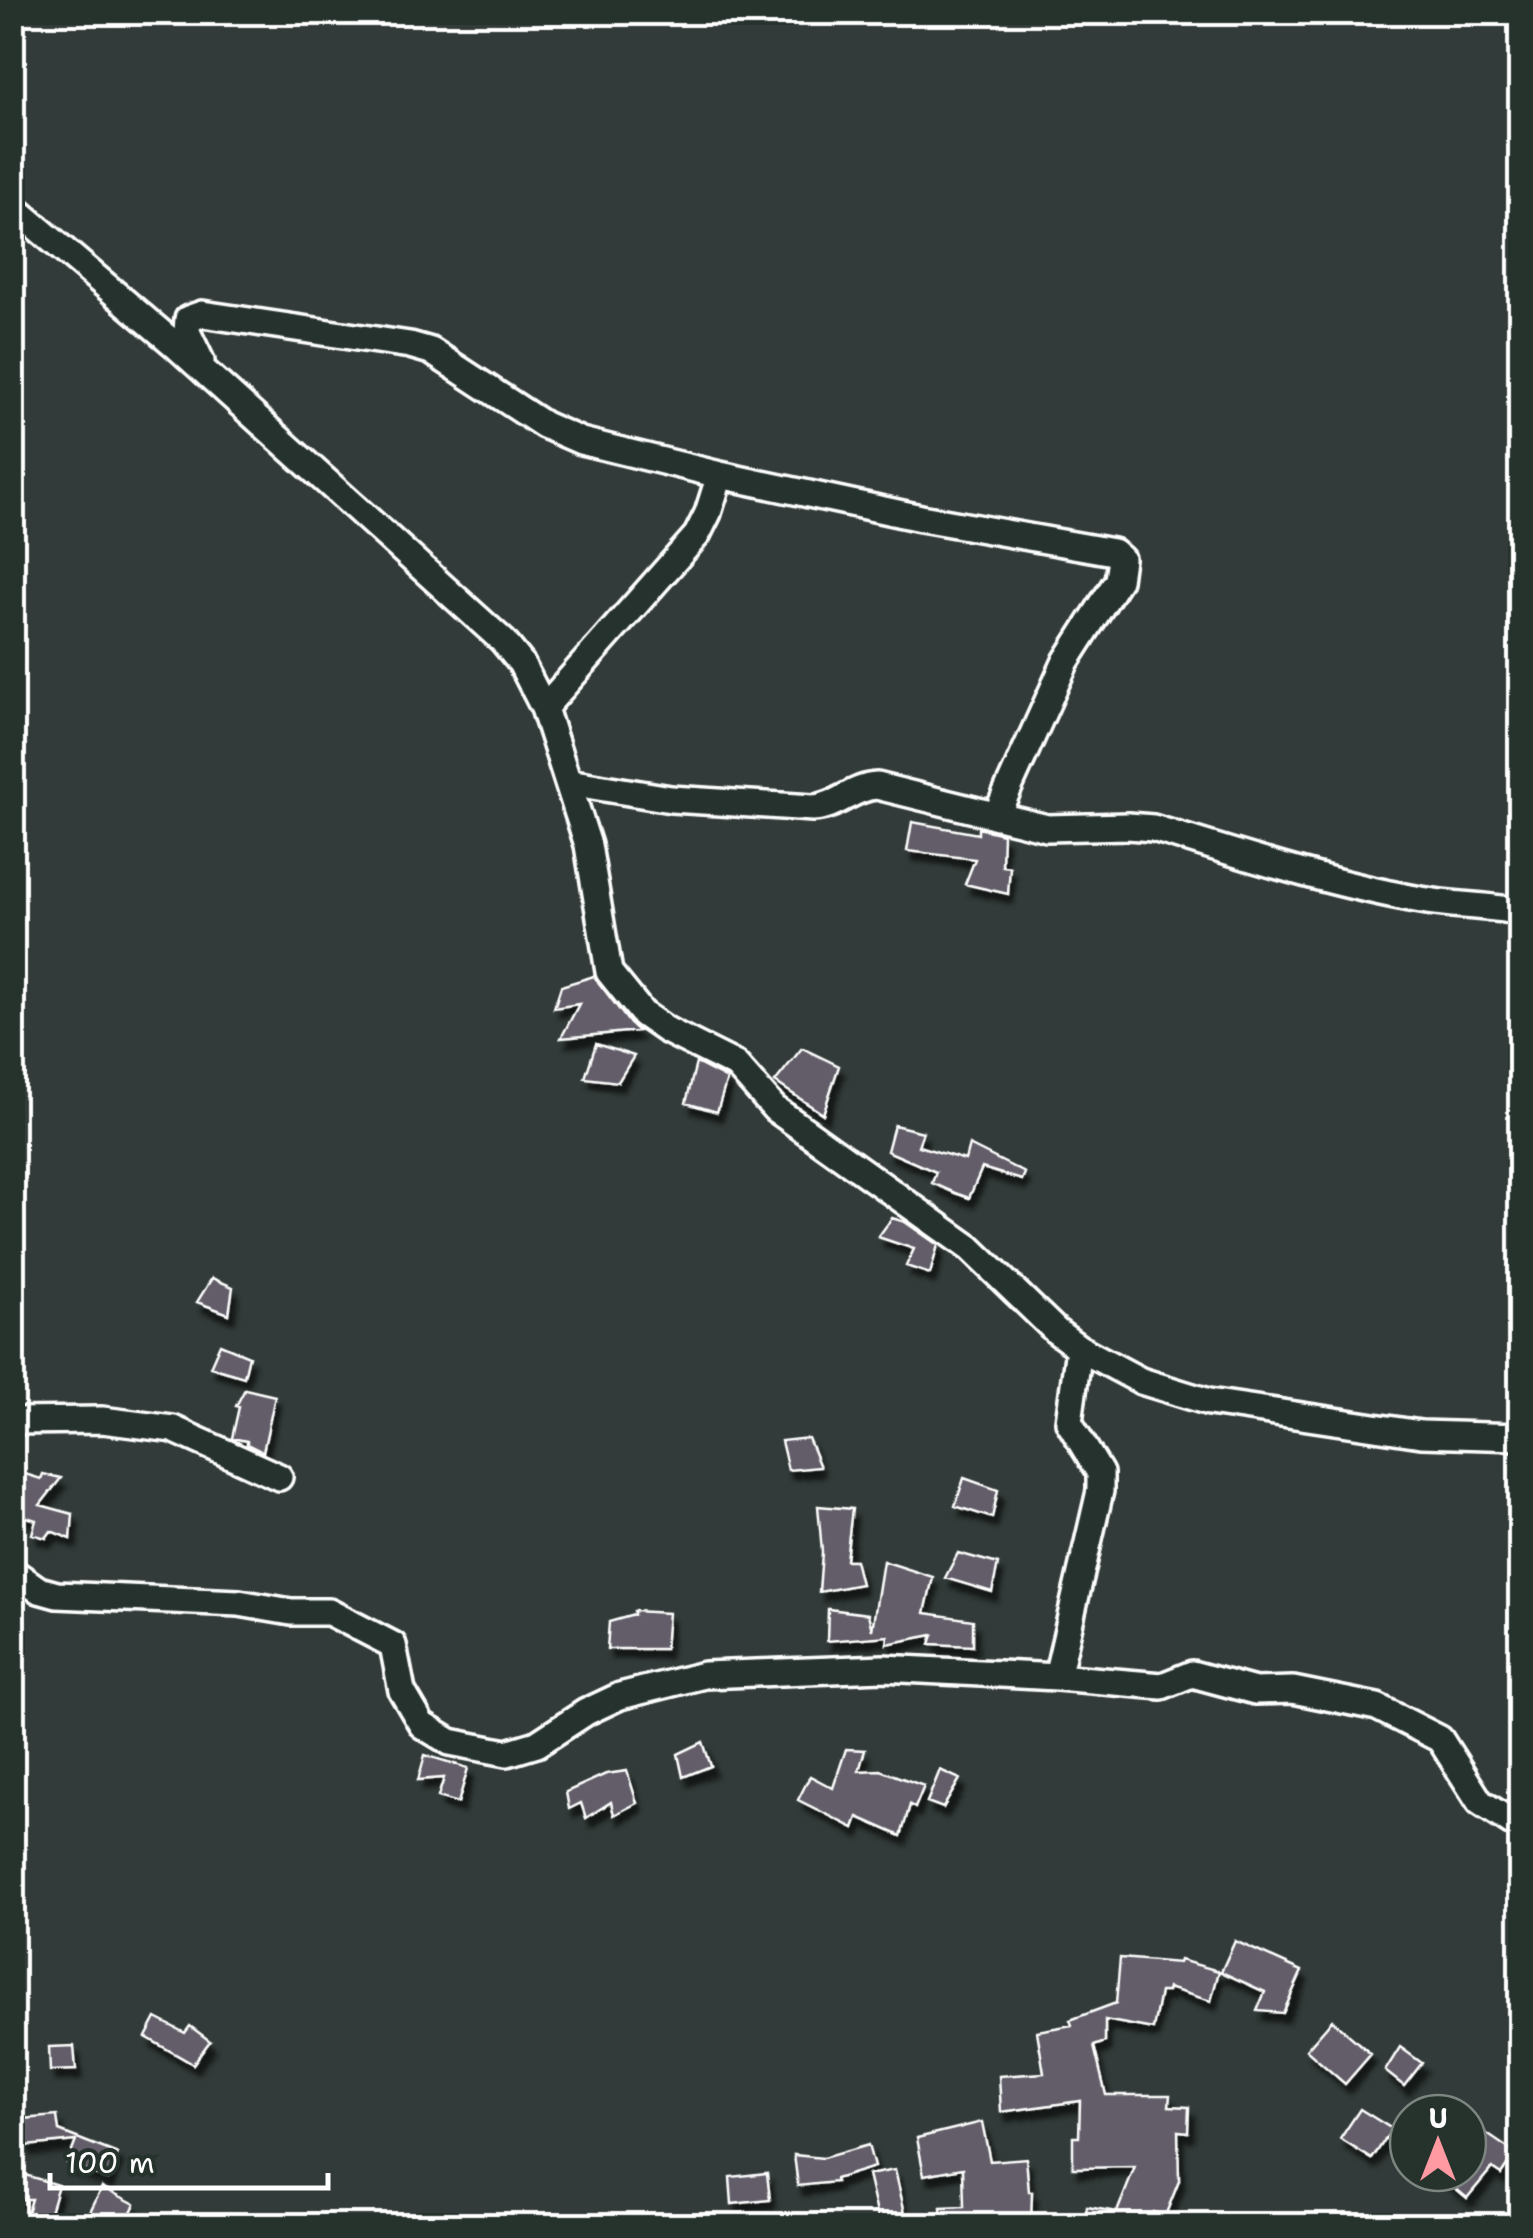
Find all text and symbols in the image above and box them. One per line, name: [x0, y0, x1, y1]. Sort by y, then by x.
north arrow: [1388, 2093, 1488, 2193]
text: U: [1428, 2099, 1448, 2137]
scale bar: [50, 2128, 328, 2190]
text: 100 m: [65, 2142, 155, 2183]

